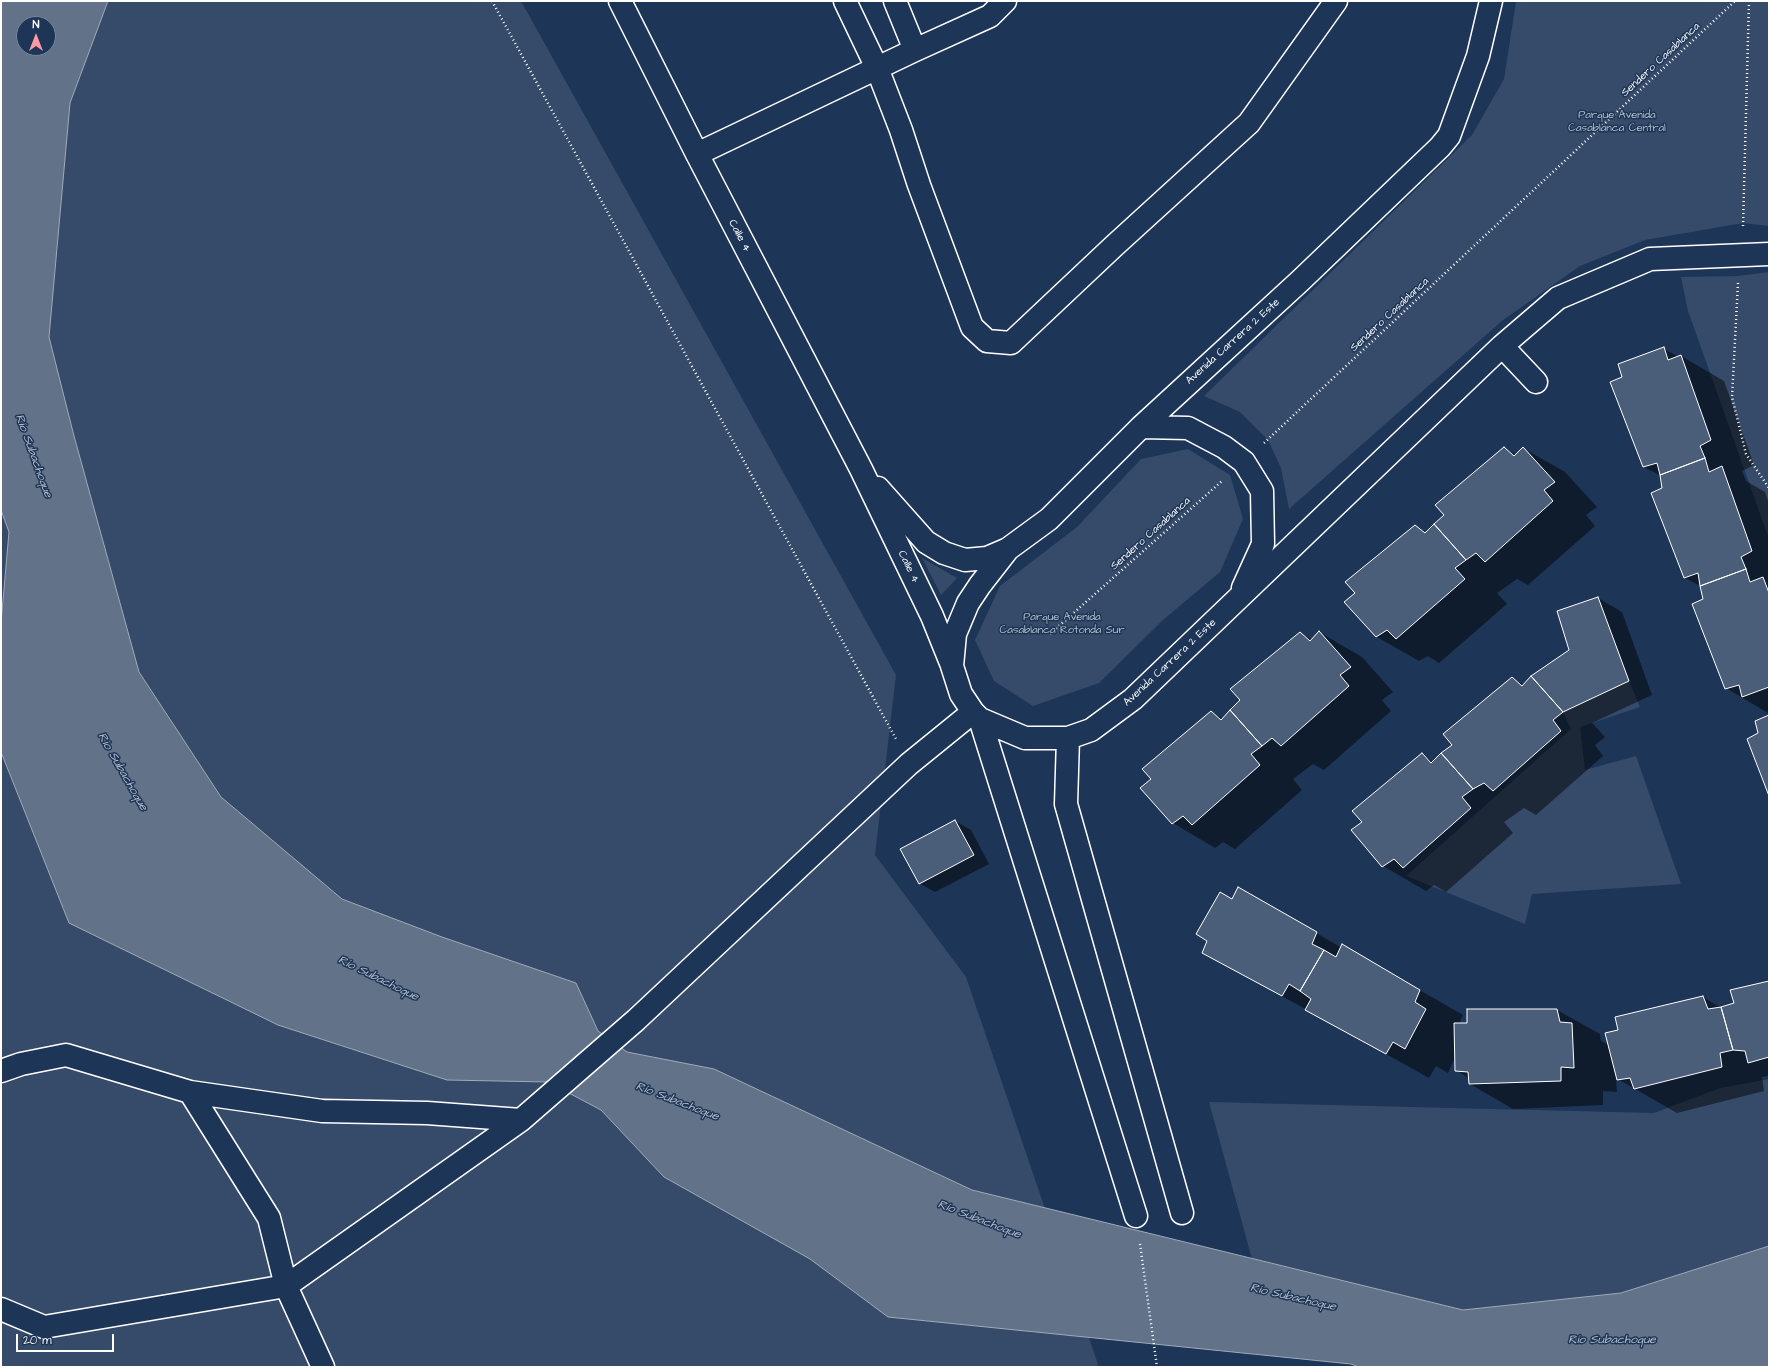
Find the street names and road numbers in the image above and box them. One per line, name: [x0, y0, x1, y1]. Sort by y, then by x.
street label: Sendero Casablanca: [1619, 20, 1703, 100]
street label: Calle 4: [725, 218, 753, 254]
street label: Sendero Casablanca: [1348, 275, 1432, 355]
street label: Avenida Carrera 2 Este: [1183, 296, 1283, 388]
street label: Sendero Casablanca: [1108, 495, 1194, 573]
street label: Calle 4: [894, 549, 922, 585]
street label: Avenida Carrera 2 Este: [1121, 617, 1219, 709]

